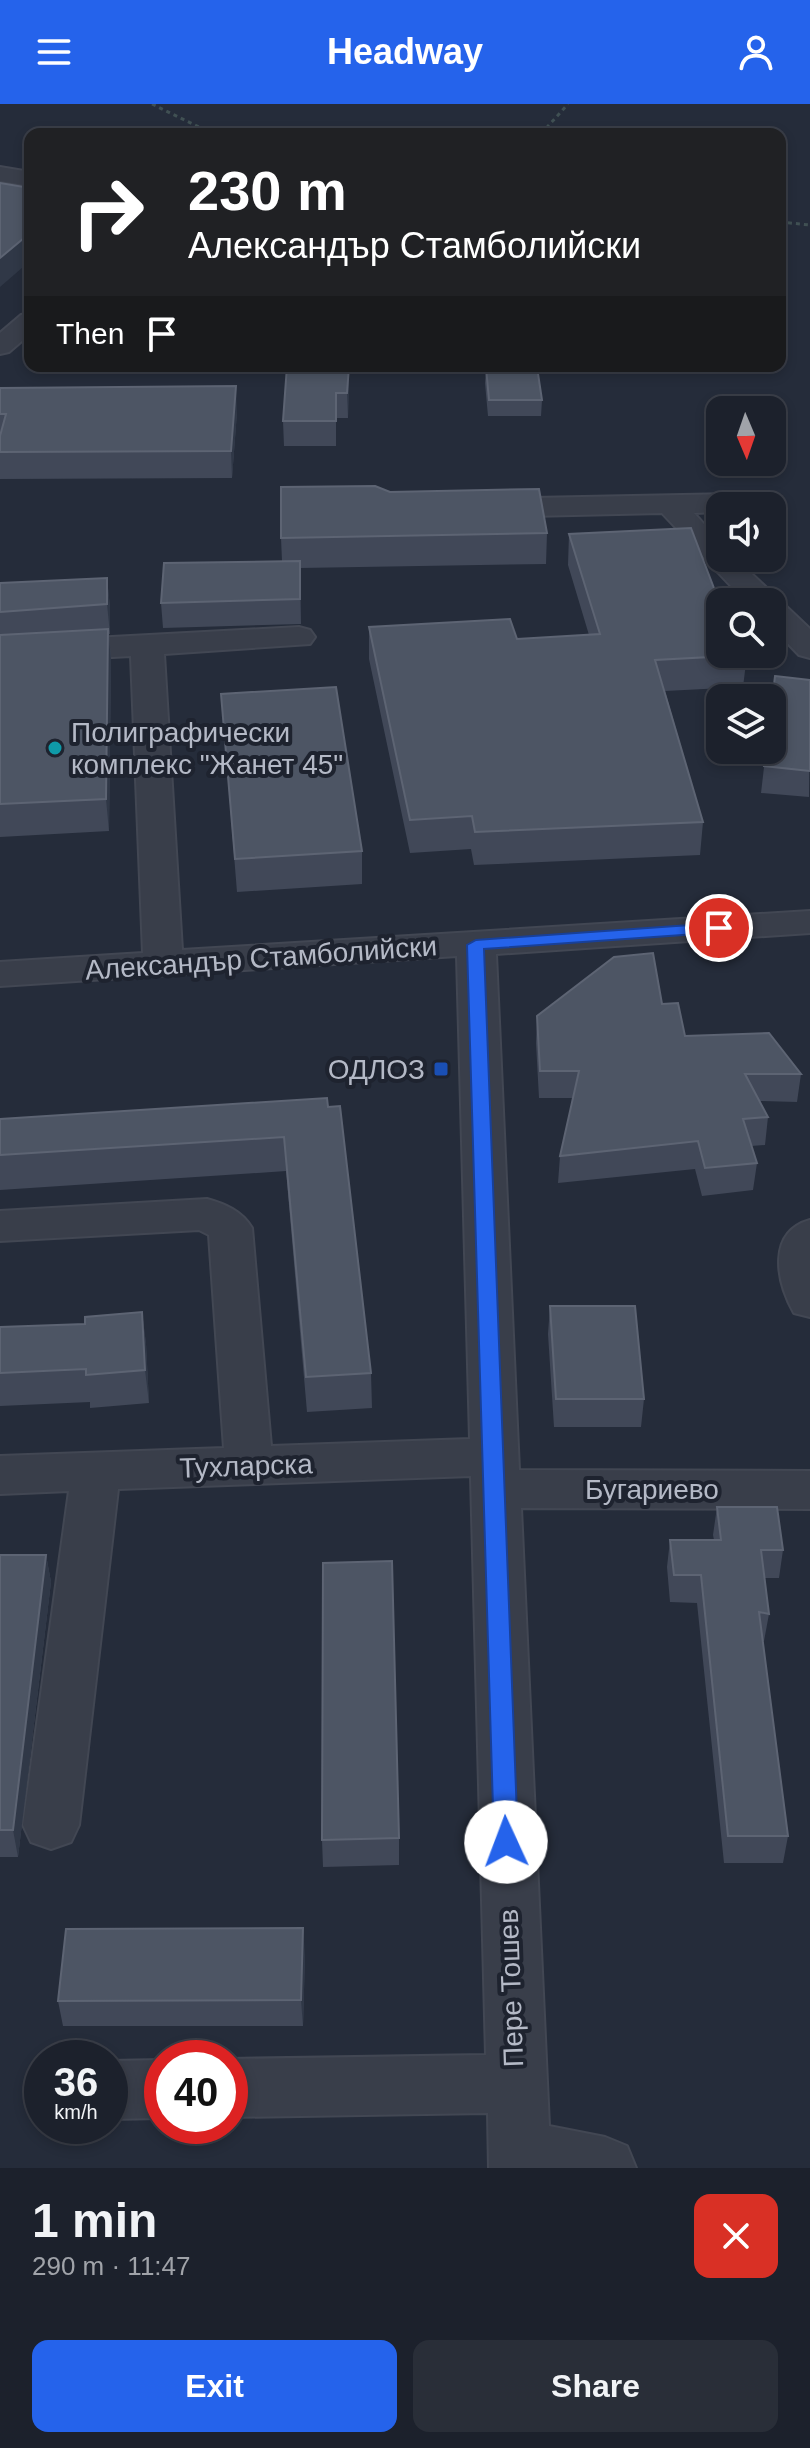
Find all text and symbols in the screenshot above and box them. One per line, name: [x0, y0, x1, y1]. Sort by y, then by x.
icon: menu: [32, 30, 76, 74]
icon: person: [734, 30, 778, 74]
text: Headway: [327, 31, 483, 72]
text: 230 m: [188, 159, 347, 222]
icon: right: [56, 160, 160, 264]
text: Александър Стамболийски: [188, 225, 641, 266]
icon: arrive: [140, 312, 184, 356]
text: Then: [56, 317, 124, 350]
north arrow: [706, 396, 786, 476]
map controls: [706, 396, 786, 764]
button: sound: [706, 492, 786, 572]
button: search: [706, 588, 786, 668]
button: layers: [706, 684, 786, 764]
place label: Полиграфически комплекс "Жанет 45": [71, 717, 343, 780]
marker: Полиграфически комплекс "Жанет 45": [46, 739, 64, 757]
pin: [685, 894, 753, 962]
icon: arrive: [697, 906, 741, 950]
street label: Александър Стамболийски: [84, 930, 438, 986]
place label: ОДЛОЗ: [328, 1054, 425, 1085]
marker: ОДЛОЗ: [432, 1060, 450, 1078]
street label: Тухларска: [179, 1448, 314, 1484]
street label: Бугариево: [585, 1474, 719, 1505]
position arrow: [464, 1800, 548, 1884]
street label: Пере Тошев: [493, 1908, 529, 2068]
speed limit sign: 40: [144, 2040, 248, 2144]
text: 36: [54, 2060, 98, 2104]
text: km/h: [54, 2101, 98, 2123]
text: 1 min: [32, 2194, 157, 2247]
button: close: [694, 2194, 778, 2278]
text: 290 m · 11:47: [32, 2251, 191, 2281]
button: Exit: [32, 2340, 397, 2432]
button: Share: [413, 2340, 778, 2432]

